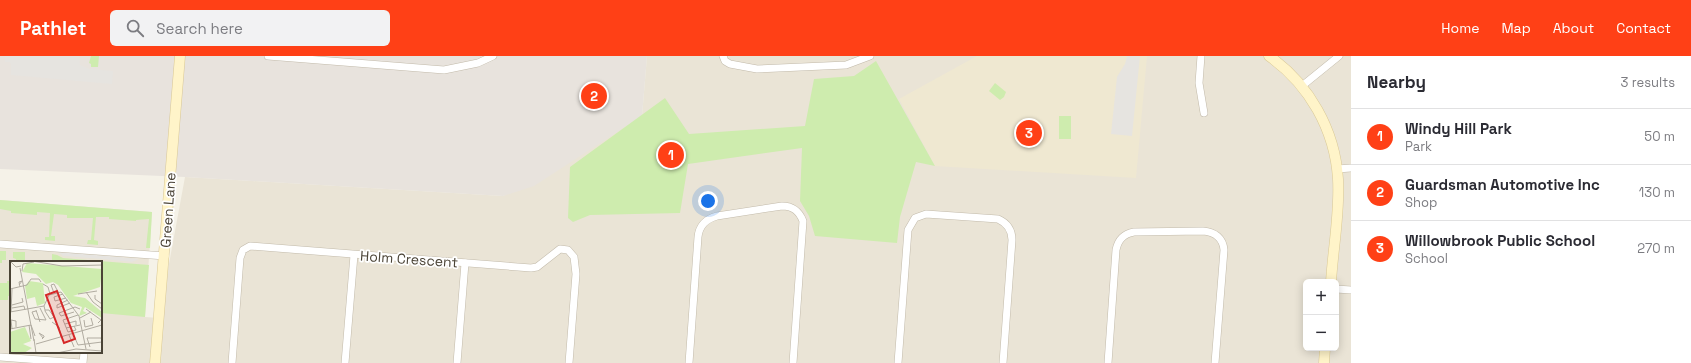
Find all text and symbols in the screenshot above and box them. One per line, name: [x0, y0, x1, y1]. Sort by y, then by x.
search box: [110, 10, 390, 46]
text: Pathlet: [20, 16, 86, 41]
icon: search: [124, 17, 146, 39]
text: Search here: [156, 19, 243, 38]
text: Home: [1441, 19, 1479, 37]
text: Map: [1501, 19, 1531, 37]
text: About: [1553, 19, 1594, 37]
text: Contact: [1616, 19, 1671, 37]
text: Nearby: [1367, 71, 1426, 93]
text: 3 results: [1621, 74, 1675, 91]
pin: 2: [581, 81, 607, 111]
pin: 3: [1016, 118, 1042, 148]
text: Windy Hill Park: [1405, 119, 1512, 138]
text: 1: [1377, 128, 1383, 145]
text: 50 m: [1644, 128, 1675, 145]
text: Park: [1405, 138, 1432, 155]
pin: 1: [658, 140, 684, 170]
street label: Green Lane: [156, 172, 180, 248]
text: Guardsman Automotive Inc: [1405, 175, 1600, 194]
text: 2: [1376, 184, 1384, 201]
text: 130 m: [1639, 184, 1675, 201]
your location: [698, 191, 718, 211]
text: Shop: [1405, 194, 1437, 211]
text: Willowbrook Public School: [1405, 231, 1595, 250]
text: 3: [1376, 240, 1384, 257]
text: 270 m: [1637, 240, 1675, 257]
street label: Holm Crescent: [359, 247, 459, 271]
text: School: [1405, 250, 1448, 267]
inset map: [10, 261, 102, 353]
map controls: [1303, 279, 1339, 351]
button: +: [1303, 279, 1339, 315]
button: −: [1303, 315, 1339, 351]

